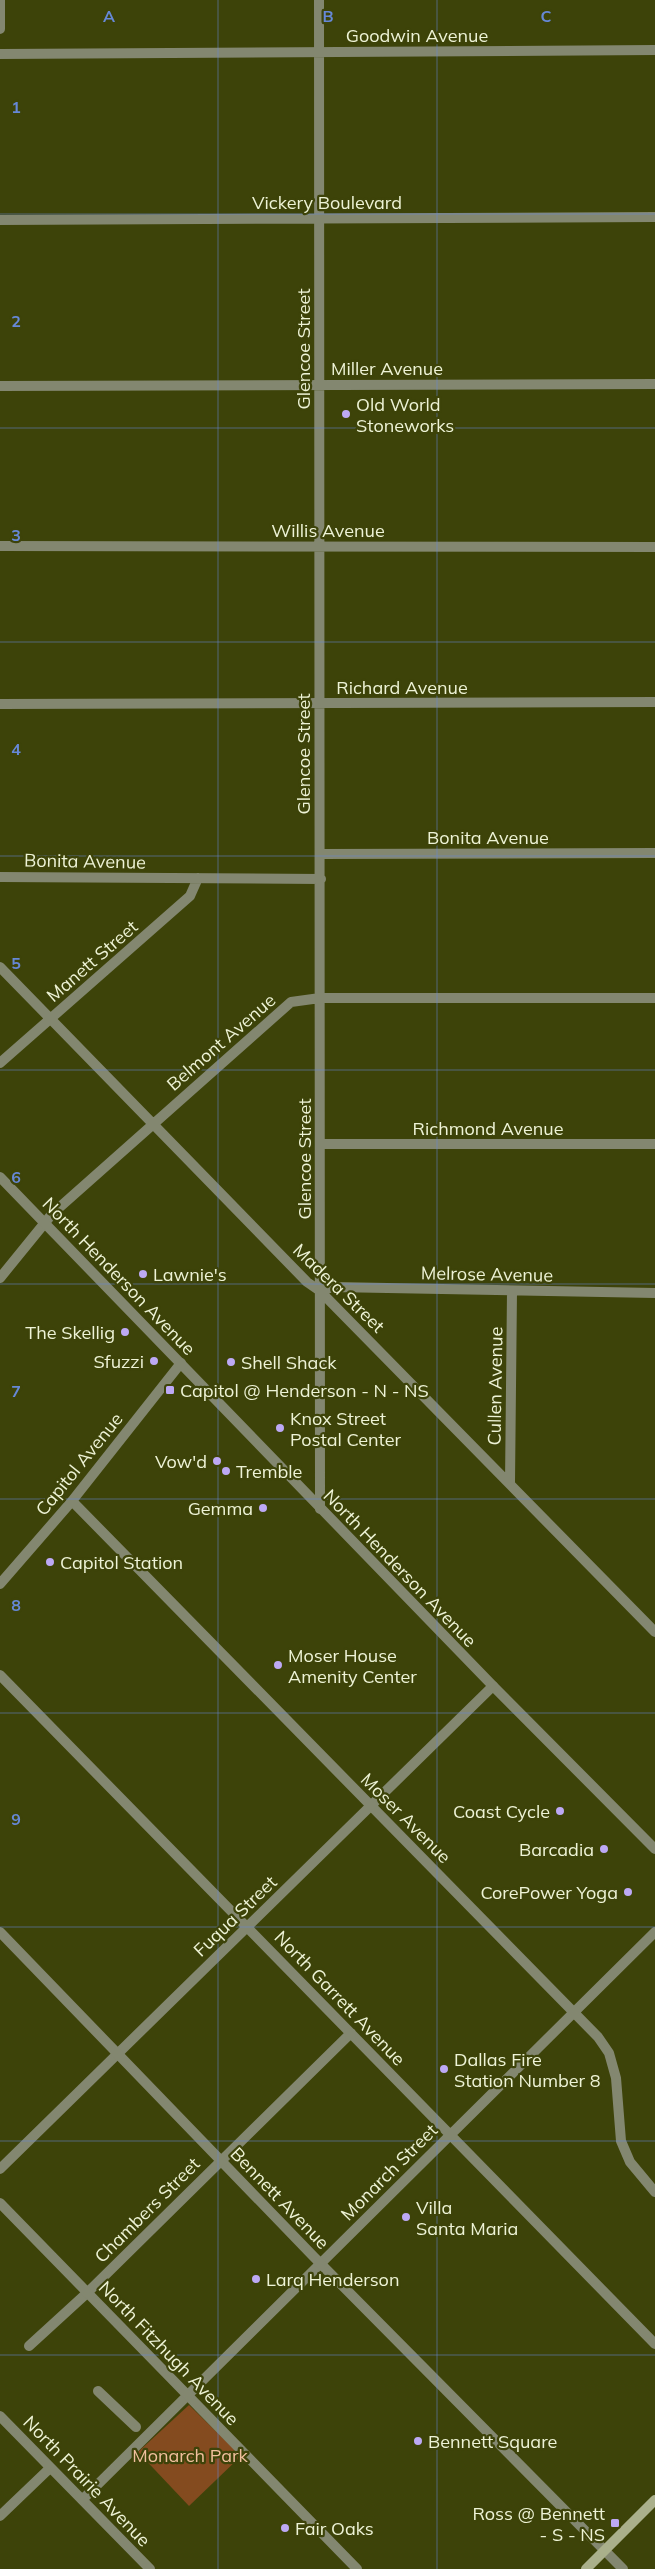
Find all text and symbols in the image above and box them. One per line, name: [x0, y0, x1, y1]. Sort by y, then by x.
text: A: [103, 6, 115, 26]
text: B: [322, 6, 334, 26]
text: C: [541, 6, 552, 26]
street label: Goodwin Avenue: [346, 24, 488, 47]
text: 1: [11, 97, 21, 117]
street label: Vickery Boulevard: [252, 191, 402, 214]
street label: Glencoe Street: [292, 288, 315, 410]
text: 2: [11, 311, 21, 331]
street label: Miller Avenue: [331, 357, 443, 380]
place label: Old World Stoneworks: [356, 393, 454, 437]
marker: Old World Stoneworks: [340, 408, 352, 420]
street label: Willis Avenue: [271, 519, 385, 542]
text: 3: [11, 525, 21, 545]
street label: Richard Avenue: [336, 676, 468, 699]
street label: Glencoe Street: [292, 693, 315, 815]
text: 4: [11, 739, 21, 759]
street label: Bonita Avenue: [427, 826, 549, 849]
street label: Bonita Avenue: [24, 848, 146, 874]
street label: Manett Street: [42, 915, 142, 1007]
text: 5: [11, 953, 21, 973]
street label: Belmont Avenue: [162, 988, 280, 1096]
street label: Glencoe Street: [293, 1098, 316, 1220]
street label: Richmond Avenue: [412, 1117, 564, 1140]
text: 6: [11, 1167, 21, 1187]
street label: North Henderson Avenue: [38, 1192, 200, 1360]
street label: Madera Street: [288, 1239, 390, 1337]
street label: Melrose Avenue: [421, 1261, 553, 1287]
place label: Lawnie's: [153, 1263, 227, 1286]
marker: Lawnie's: [137, 1268, 149, 1280]
place label: The Skellig: [25, 1321, 115, 1344]
marker: The Skellig: [119, 1326, 131, 1338]
street label: Cullen Avenue: [482, 1326, 508, 1446]
place label: Sfuzzi: [93, 1350, 144, 1373]
place label: Shell Shack: [241, 1351, 337, 1374]
marker: Sfuzzi: [148, 1355, 160, 1367]
marker: Shell Shack: [225, 1356, 237, 1368]
place label: Capitol @ Henderson - N - NS: [180, 1379, 429, 1402]
text: 7: [11, 1381, 21, 1401]
marker: Capitol @ Henderson - N - NS: [164, 1384, 176, 1396]
place label: Knox Street Postal Center: [290, 1407, 402, 1451]
street label: Capitol Avenue: [30, 1408, 128, 1520]
marker: Knox Street Postal Center: [274, 1422, 286, 1434]
place label: Vow'd: [155, 1450, 207, 1473]
marker: Vow'd: [211, 1455, 223, 1467]
place label: Tremble: [236, 1460, 302, 1483]
marker: Tremble: [220, 1465, 232, 1477]
street label: North Henderson Avenue: [319, 1484, 481, 1652]
place label: Gemma: [188, 1497, 253, 1520]
marker: Gemma: [257, 1502, 269, 1514]
place label: Capitol Station: [60, 1551, 183, 1574]
marker: Capitol Station: [44, 1556, 56, 1568]
text: 8: [11, 1595, 21, 1615]
place label: Moser House Amenity Center: [288, 1644, 417, 1688]
marker: Moser House Amenity Center: [272, 1659, 284, 1671]
street label: Moser Avenue: [356, 1768, 456, 1868]
place label: Coast Cycle: [453, 1800, 550, 1823]
marker: Coast Cycle: [554, 1805, 566, 1817]
text: 9: [11, 1809, 21, 1829]
place label: Barcadia: [519, 1838, 594, 1861]
marker: Barcadia: [598, 1843, 610, 1855]
street label: Fuqua Street: [189, 1871, 281, 1961]
place label: CorePower Yoga: [480, 1881, 618, 1904]
marker: CorePower Yoga: [622, 1886, 634, 1898]
street label: North Garrett Avenue: [270, 1926, 410, 2070]
place label: Dallas Fire Station Number 8: [454, 2048, 601, 2092]
marker: Dallas Fire Station Number 8: [438, 2063, 450, 2075]
street label: Monarch Street: [336, 2119, 442, 2225]
street label: Bennett Avenue: [226, 2142, 334, 2254]
street label: Chambers Street: [89, 2152, 205, 2268]
place label: Villa Santa Maria: [416, 2196, 518, 2240]
marker: Villa Santa Maria: [400, 2211, 412, 2223]
place label: Larq Henderson: [266, 2268, 399, 2291]
marker: Larq Henderson: [250, 2273, 262, 2285]
street label: North Fitzhugh Avenue: [94, 2276, 244, 2430]
street label: North Prairie Avenue: [19, 2411, 155, 2551]
place label: Bennett Square: [428, 2430, 557, 2453]
marker: Bennett Square: [412, 2435, 424, 2447]
park label: Monarch Park: [132, 2444, 248, 2467]
place label: Ross @ Bennett - S - NS: [473, 2502, 605, 2546]
place label: Fair Oaks: [295, 2517, 374, 2540]
marker: Ross @ Bennett - S - NS: [609, 2517, 621, 2529]
marker: Fair Oaks: [279, 2522, 291, 2534]

